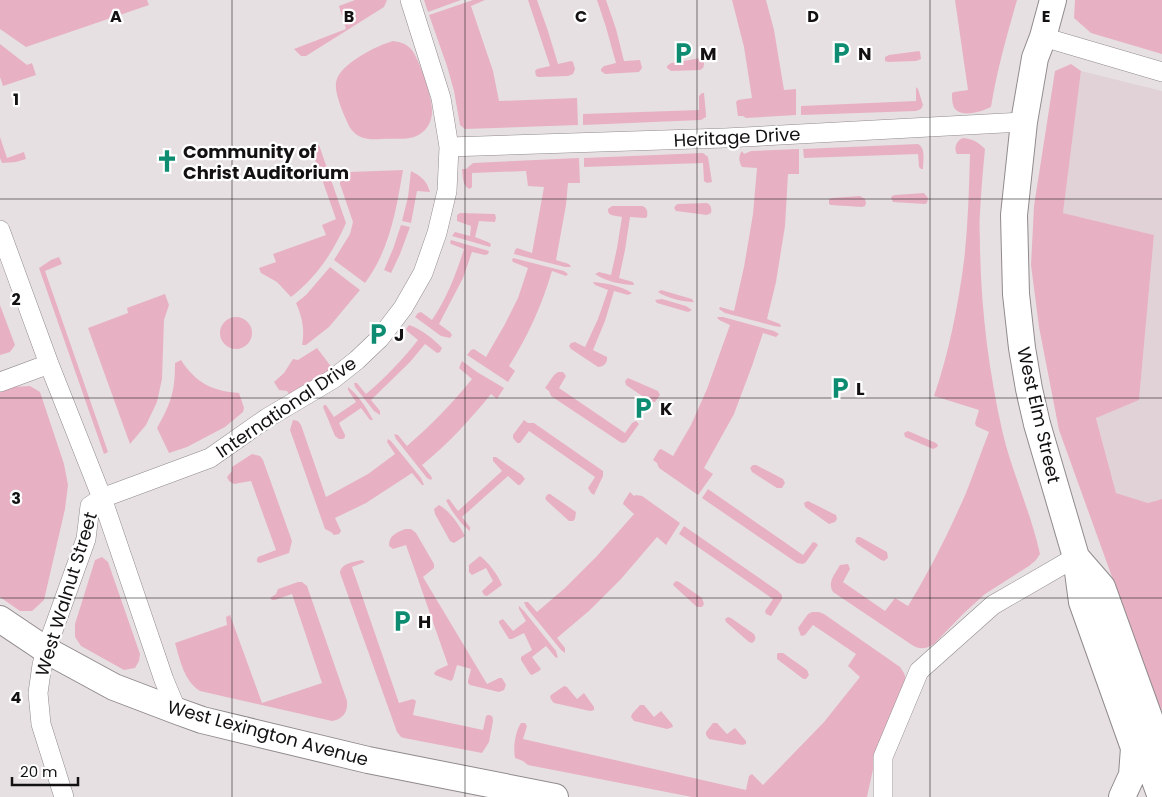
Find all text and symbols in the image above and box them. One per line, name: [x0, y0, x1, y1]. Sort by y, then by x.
text: A: [110, 5, 122, 28]
text: B: [344, 5, 354, 28]
text: C: [575, 5, 587, 28]
text: D: [807, 5, 819, 28]
text: E: [1042, 5, 1050, 28]
parking icon: M: [670, 40, 696, 66]
parking icon: N: [828, 40, 854, 66]
place label: M: [700, 41, 717, 66]
place label: N: [858, 41, 872, 66]
text: 1: [13, 88, 19, 111]
street label: Heritage Drive: [673, 121, 801, 153]
place label: Community of Christ Auditorium: [183, 139, 349, 185]
church icon: Community of Christ Auditorium: [154, 148, 180, 174]
text: 2: [11, 288, 21, 311]
parking icon: J: [365, 321, 391, 347]
place label: J: [394, 322, 404, 347]
street label: West Elm Street: [1011, 344, 1067, 486]
street label: International Drive: [211, 351, 361, 463]
parking icon: L: [827, 375, 853, 401]
place label: L: [856, 376, 865, 401]
parking icon: K: [630, 395, 656, 421]
place label: K: [660, 396, 673, 421]
text: 3: [11, 487, 21, 510]
street label: West Walnut Street: [29, 509, 103, 679]
parking icon: H: [389, 608, 415, 634]
place label: H: [418, 609, 431, 634]
text: 4: [11, 686, 22, 709]
street label: West Lexington Avenue: [165, 694, 371, 772]
scale bar: [12, 754, 79, 786]
text: 20 m: [20, 761, 58, 782]

